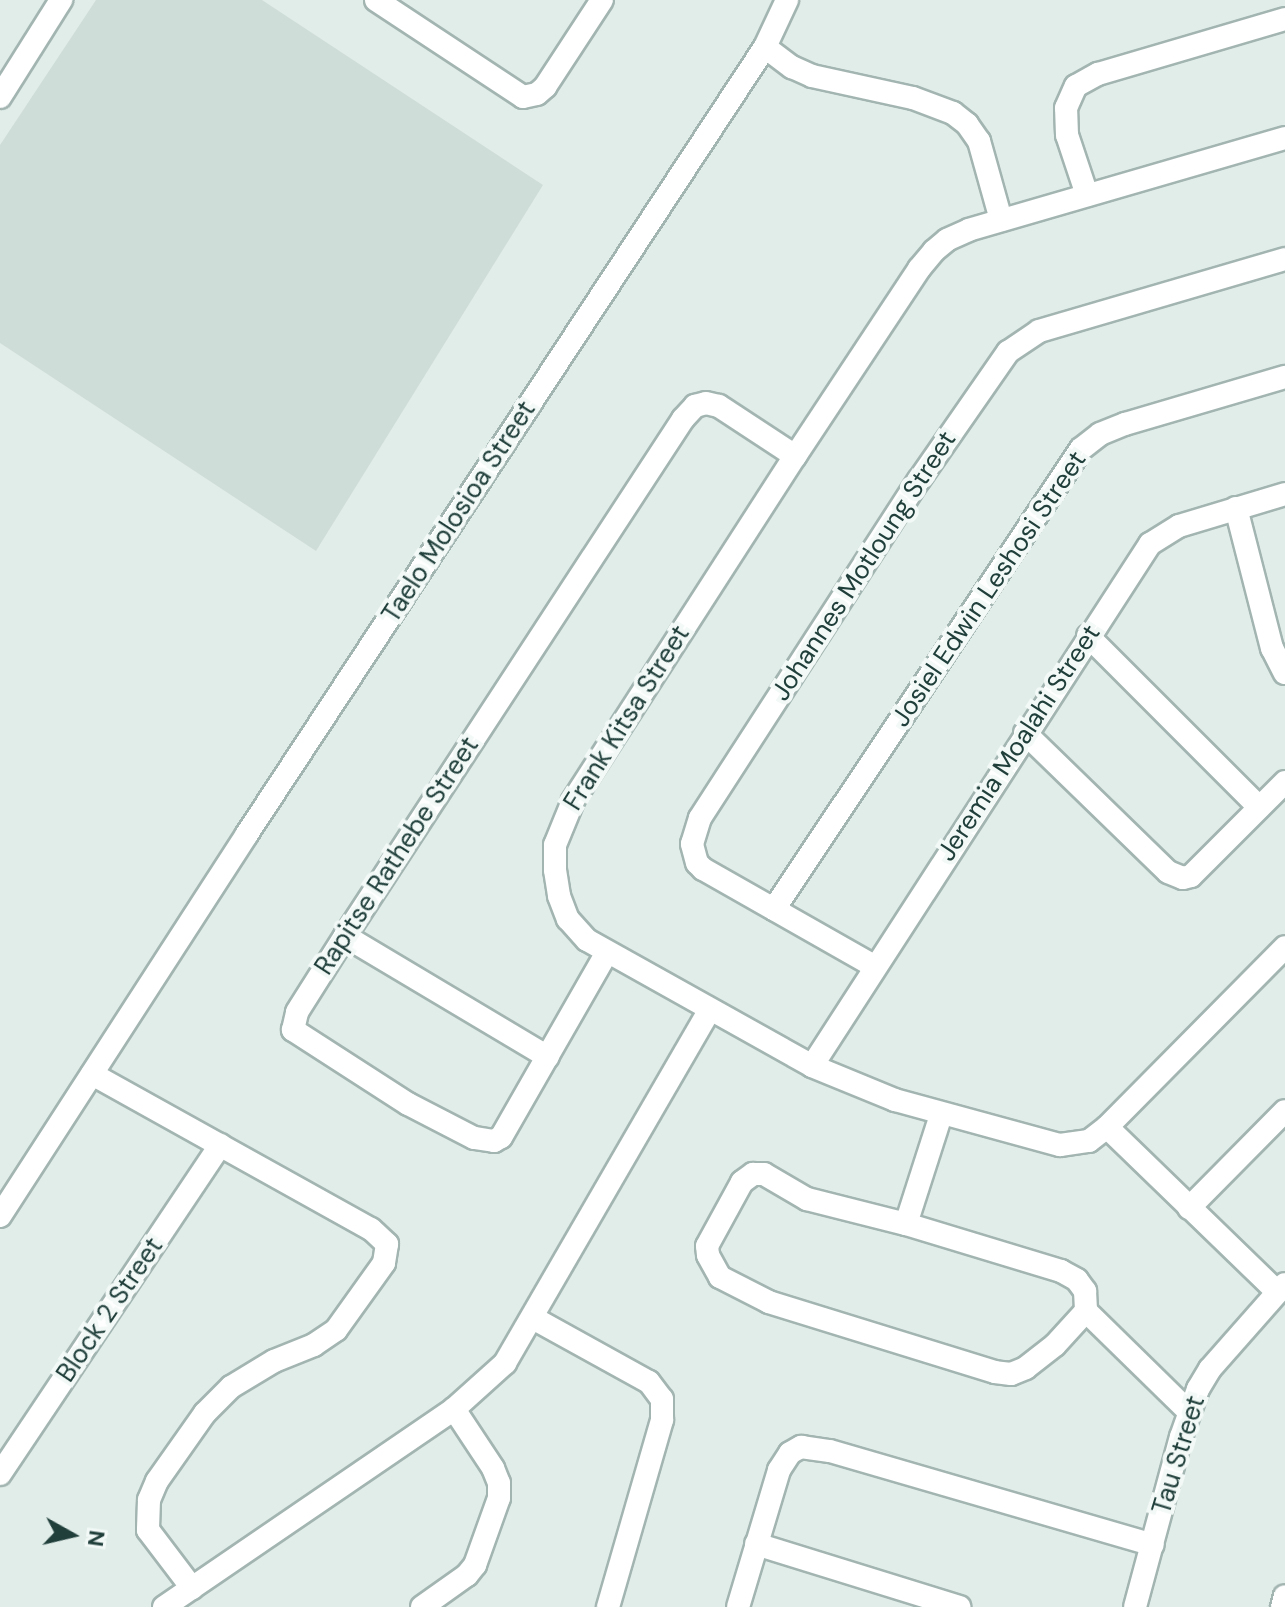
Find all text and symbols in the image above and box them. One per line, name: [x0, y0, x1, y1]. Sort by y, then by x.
street label: Taelo Molosioa Street: [376, 395, 542, 629]
street label: Johannes Motloung Street: [765, 425, 963, 707]
street label: Josiel Edwin Leshosi Street: [885, 445, 1093, 733]
street label: Jeremia Moalahi Street: [931, 619, 1107, 867]
street label: Frank Kitsa Street: [558, 620, 696, 816]
street label: Rapitse Rathebe Street: [308, 731, 486, 981]
street label: Block 2 Street: [50, 1232, 170, 1388]
street label: Tau Street: [1146, 1392, 1212, 1518]
north arrow: [32, 1495, 112, 1575]
text: N: [81, 1528, 112, 1548]

